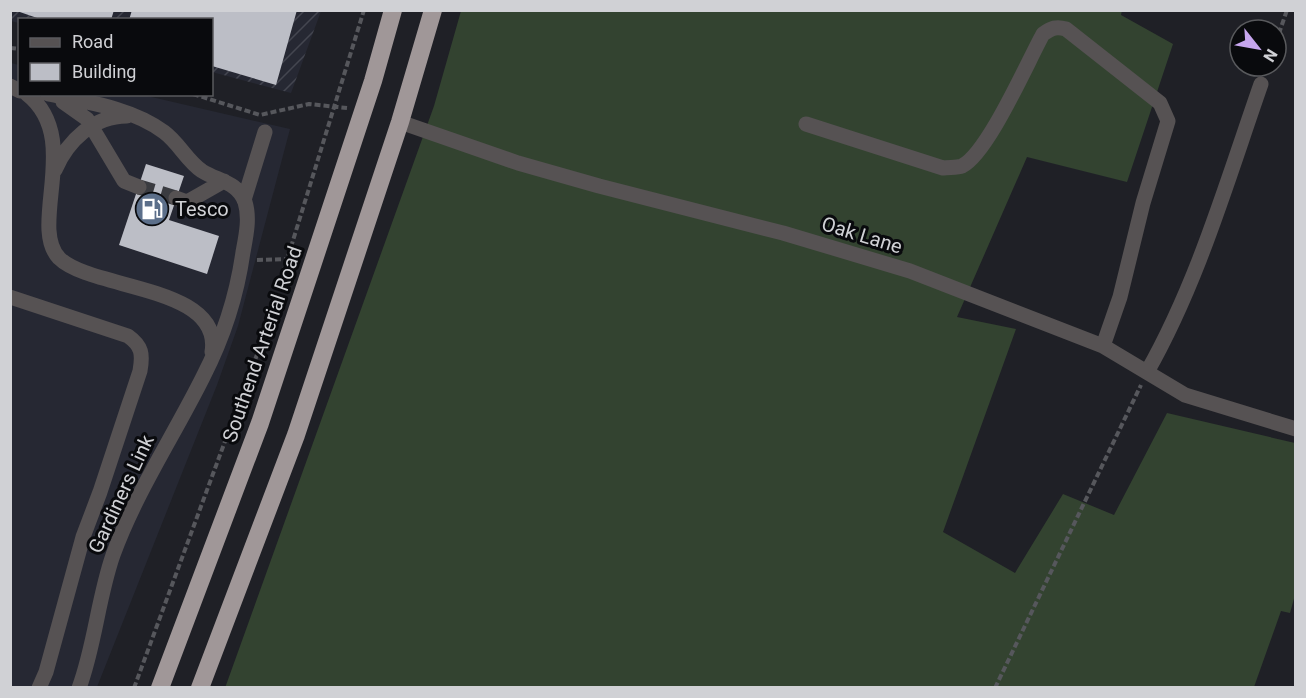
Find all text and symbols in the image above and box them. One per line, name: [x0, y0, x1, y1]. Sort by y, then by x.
legend: [18, 18, 213, 96]
north arrow: [1228, 18, 1288, 78]
text: Road: [72, 31, 113, 52]
text: N: [1259, 46, 1281, 65]
text: Building: [72, 61, 136, 82]
fuel station icon: Tesco: [134, 191, 170, 227]
place label: Tesco: [175, 197, 229, 221]
street label: Oak Lane: [819, 211, 905, 259]
street label: Southend Arterial Road: [217, 243, 307, 445]
street label: Gardiners Link: [83, 430, 159, 557]

